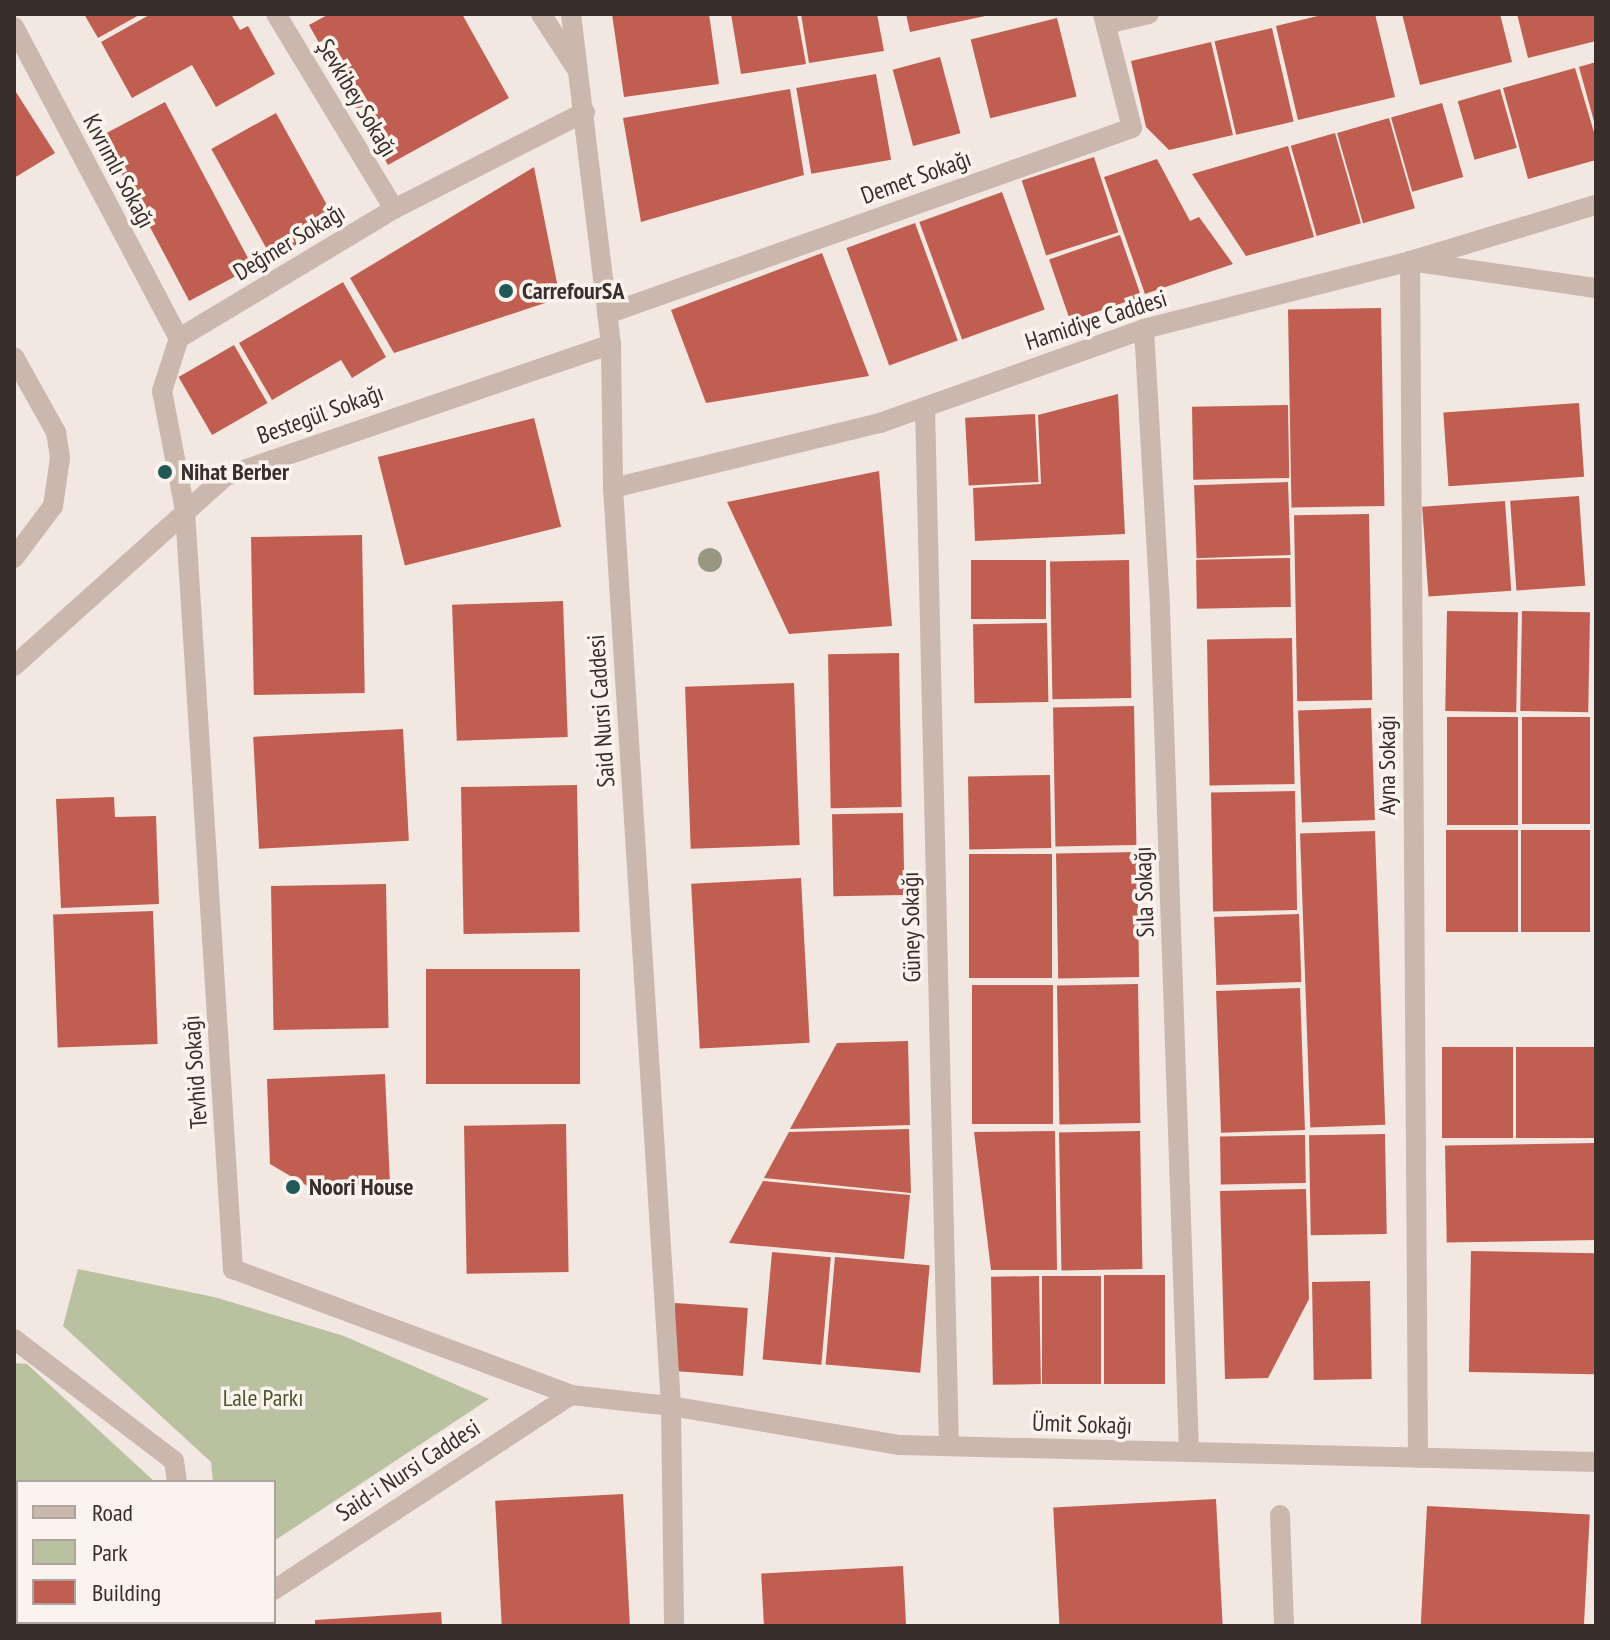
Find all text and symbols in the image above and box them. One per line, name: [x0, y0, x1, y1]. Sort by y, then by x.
street label: Şevkibey Sokağı: [310, 34, 404, 162]
street label: Kıvrımlı Sokağı: [77, 109, 161, 233]
street label: Demet Sokağı: [857, 144, 975, 210]
street label: Değmer Sokağı: [228, 197, 350, 287]
place label: CarrefourSA: [522, 277, 624, 305]
marker: CarrefourSA: [497, 282, 515, 300]
street label: Hamidiye Caddesi: [1022, 284, 1170, 356]
street label: Bestegül Sokağı: [253, 378, 387, 450]
place label: Nihat Berber: [181, 458, 289, 486]
marker: Nihat Berber: [156, 463, 174, 481]
street label: Said Nursi Caddesi: [581, 634, 621, 788]
street label: Ayna Sokağı: [1373, 715, 1401, 815]
street label: Sıla Sokağı: [1128, 846, 1160, 938]
street label: Güney Sokağı: [896, 871, 926, 983]
street label: Tevhid Sokağı: [177, 1014, 213, 1130]
place label: Noori House: [309, 1173, 414, 1201]
marker: Noori House: [284, 1178, 302, 1196]
park label: Lale Parkı: [223, 1384, 303, 1412]
street label: Ümit Sokağı: [1031, 1408, 1133, 1440]
street label: Said-i Nursi Caddesi: [331, 1413, 485, 1527]
legend: [16, 1480, 276, 1624]
text: Road: [92, 1497, 133, 1528]
text: Park: [92, 1537, 128, 1568]
text: Building: [92, 1577, 161, 1608]

